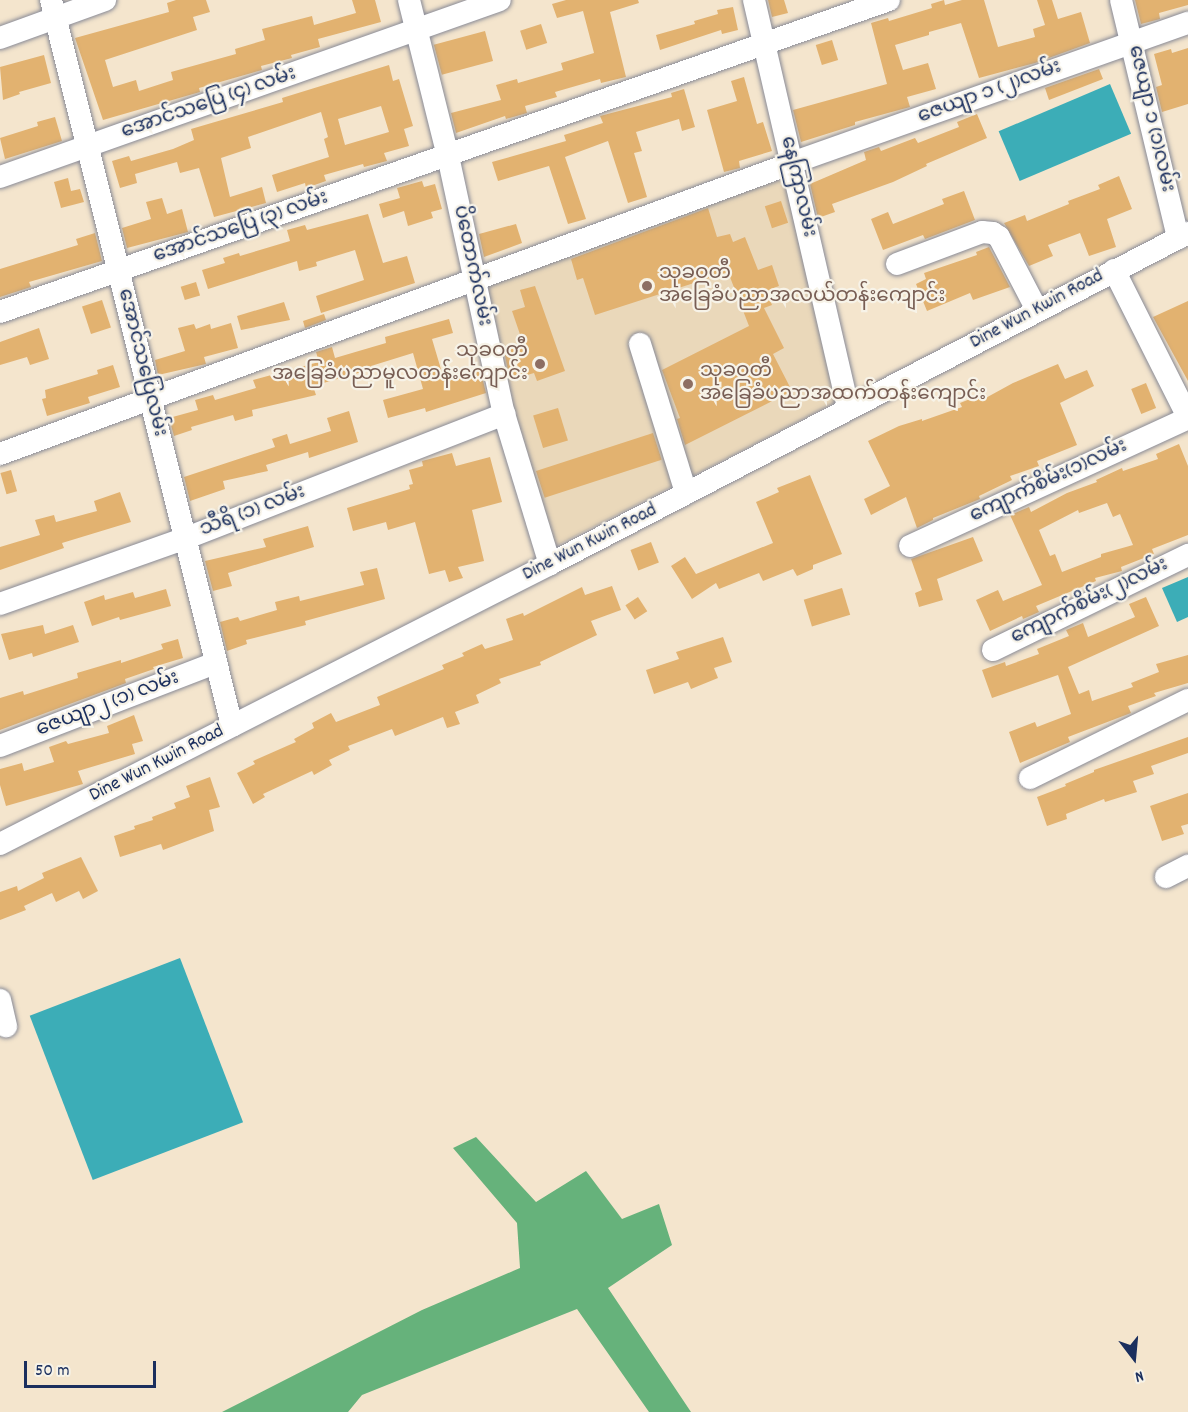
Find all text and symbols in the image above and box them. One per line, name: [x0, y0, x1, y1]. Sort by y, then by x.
street label: ဇေယျာ ၁ (၁)လမ်း: [1121, 43, 1179, 195]
street label: ဇေယျာ ၁ (၂)လမ်း: [915, 56, 1065, 130]
street label: အောင်သပြေ (၄) လမ်း: [118, 63, 300, 145]
street label: နေကြာလမ်း: [774, 134, 820, 240]
street label: အောင်သပြေ (၃) လမ်း: [150, 187, 332, 269]
street label: ပိတောက်လမ်း: [446, 203, 496, 329]
place label: သုခဝတီ အခြေခံပညာအလယ်တန်းကျောင်း: [659, 262, 945, 309]
street label: Dine Wun Kwin Road: [966, 265, 1108, 355]
marker: သုခဝတီ အခြေခံပညာအလယ်တန်းကျောင်း: [640, 279, 654, 293]
street label: အောင်သပြေလမ်း: [111, 286, 171, 440]
place label: သုခဝတီ အခြေခံပညာမူလတန်းကျောင်း: [272, 340, 528, 387]
marker: သုခဝတီ အခြေခံပညာမူလတန်းကျောင်း: [533, 357, 547, 371]
place label: သုခဝတီ အခြေခံပညာအထက်တန်းကျောင်း: [700, 360, 986, 407]
marker: သုခဝတီ အခြေခံပညာအထက်တန်းကျောင်း: [681, 377, 695, 391]
street label: ကျောက်စိမ်း(၁)လမ်း: [966, 435, 1132, 529]
street label: သီရိ (၁) လမ်း: [197, 481, 309, 543]
street label: Dine Wun Kwin Road: [519, 499, 661, 587]
street label: ကျောက်စိမ်း(၂)လမ်း: [1007, 554, 1173, 650]
street label: ဇေယျာ၂ (၁) လမ်း: [33, 667, 183, 743]
street label: Dine Wun Kwin Road: [86, 720, 228, 808]
north arrow: [1104, 1328, 1164, 1388]
scale bar: [27, 1349, 159, 1387]
text: 50 m: [35, 1359, 70, 1384]
text: N: [1132, 1364, 1146, 1388]

